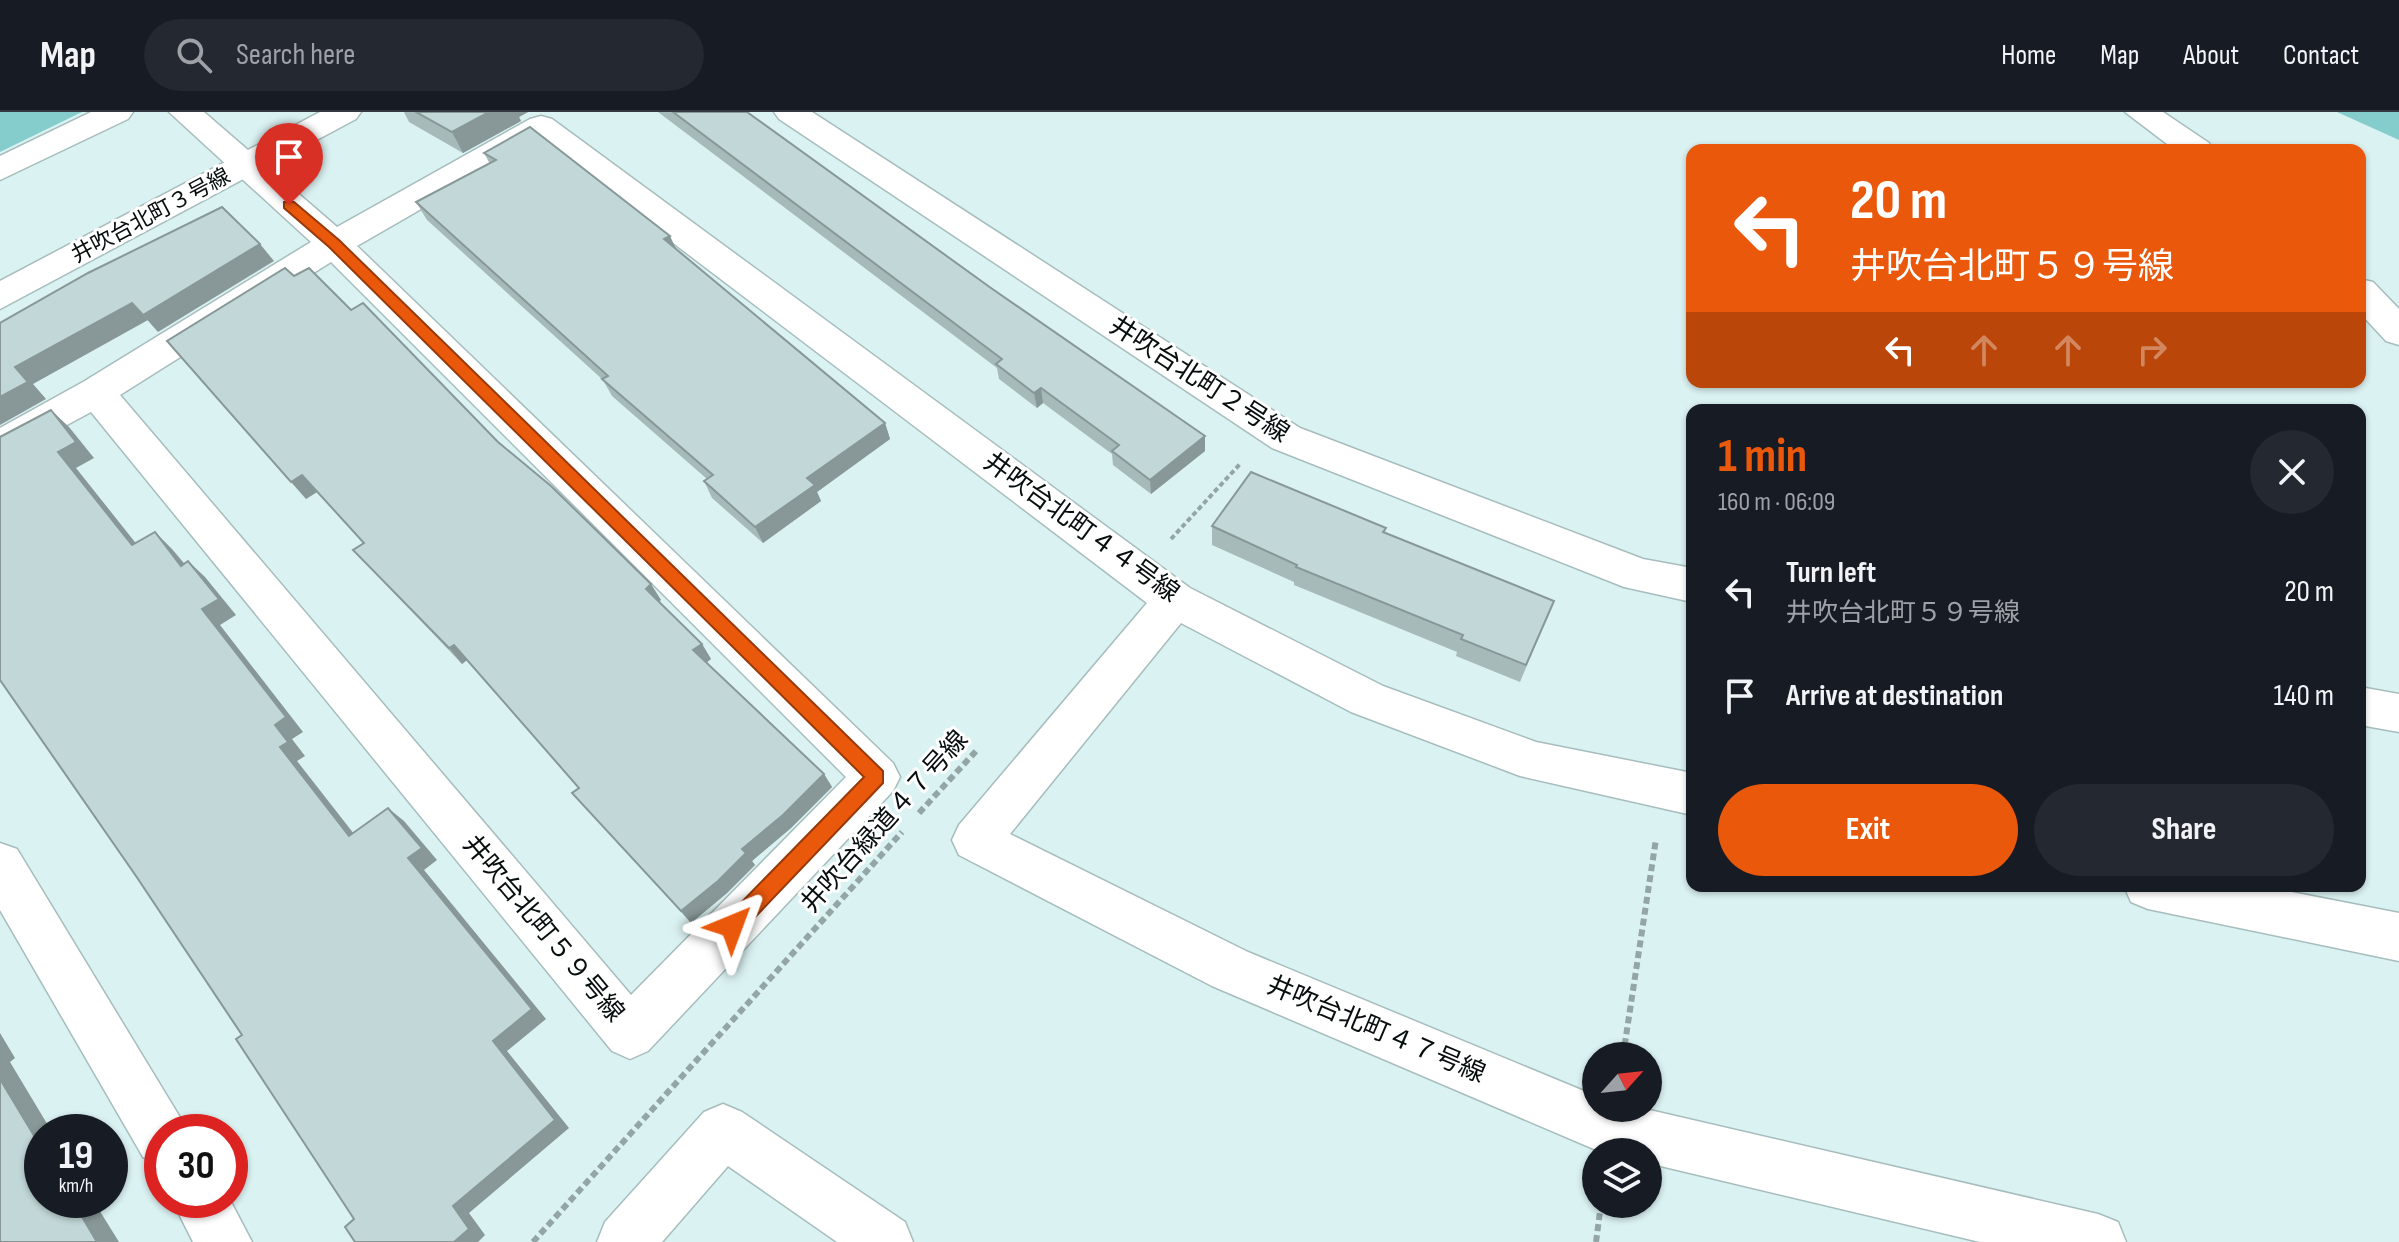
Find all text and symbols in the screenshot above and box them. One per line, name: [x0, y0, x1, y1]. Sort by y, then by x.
search box: [144, 19, 704, 91]
text: Map: [40, 33, 96, 78]
icon: search: [172, 33, 216, 77]
text: Search here: [236, 37, 355, 73]
text: Home: [2001, 39, 2056, 72]
text: Map: [2100, 39, 2139, 72]
text: About: [2183, 39, 2239, 72]
text: Contact: [2283, 39, 2359, 72]
pin: [255, 123, 323, 205]
icon: arrive: [267, 135, 311, 179]
street label: 井吹台北町３号線: [67, 163, 235, 269]
text: 20 m: [1850, 168, 1947, 235]
icon: left: [1718, 176, 1822, 280]
text: 井吹台北町５９号線: [1850, 246, 2174, 289]
street label: 井吹台北町２号線: [1103, 310, 1295, 450]
icon: left: [1878, 328, 1922, 372]
icon: ahead: [1962, 328, 2006, 372]
icon: ahead: [2046, 328, 2090, 372]
icon: right: [2130, 328, 2174, 372]
text: 1 min: [1718, 428, 1807, 485]
button: close: [2250, 430, 2334, 514]
street label: 井吹台北町４４号線: [977, 447, 1185, 609]
text: 160 m · 06:09: [1718, 487, 1835, 518]
text: Turn left: [1786, 555, 1876, 591]
icon: left: [1718, 570, 1762, 614]
text: 20 m: [2284, 574, 2334, 610]
text: 井吹台北町５９号線: [1786, 598, 2020, 629]
icon: arrive: [1718, 674, 1762, 718]
text: Arrive at destination: [1786, 678, 2003, 714]
text: 140 m: [2274, 678, 2334, 714]
street label: 井吹台緑道４７号線: [795, 725, 975, 919]
button: Exit: [1718, 784, 2018, 876]
button: Share: [2034, 784, 2334, 876]
street label: 井吹台北町５９号線: [456, 829, 630, 1029]
position arrow: [690, 884, 774, 968]
street label: 井吹台北町４７号線: [1262, 970, 1490, 1090]
north arrow: [1582, 1042, 1662, 1122]
map controls: [1582, 1042, 1662, 1218]
speed limit sign: 30: [144, 1114, 248, 1218]
text: 19: [59, 1132, 93, 1180]
button: layers: [1582, 1138, 1662, 1218]
text: km/h: [59, 1174, 93, 1198]

